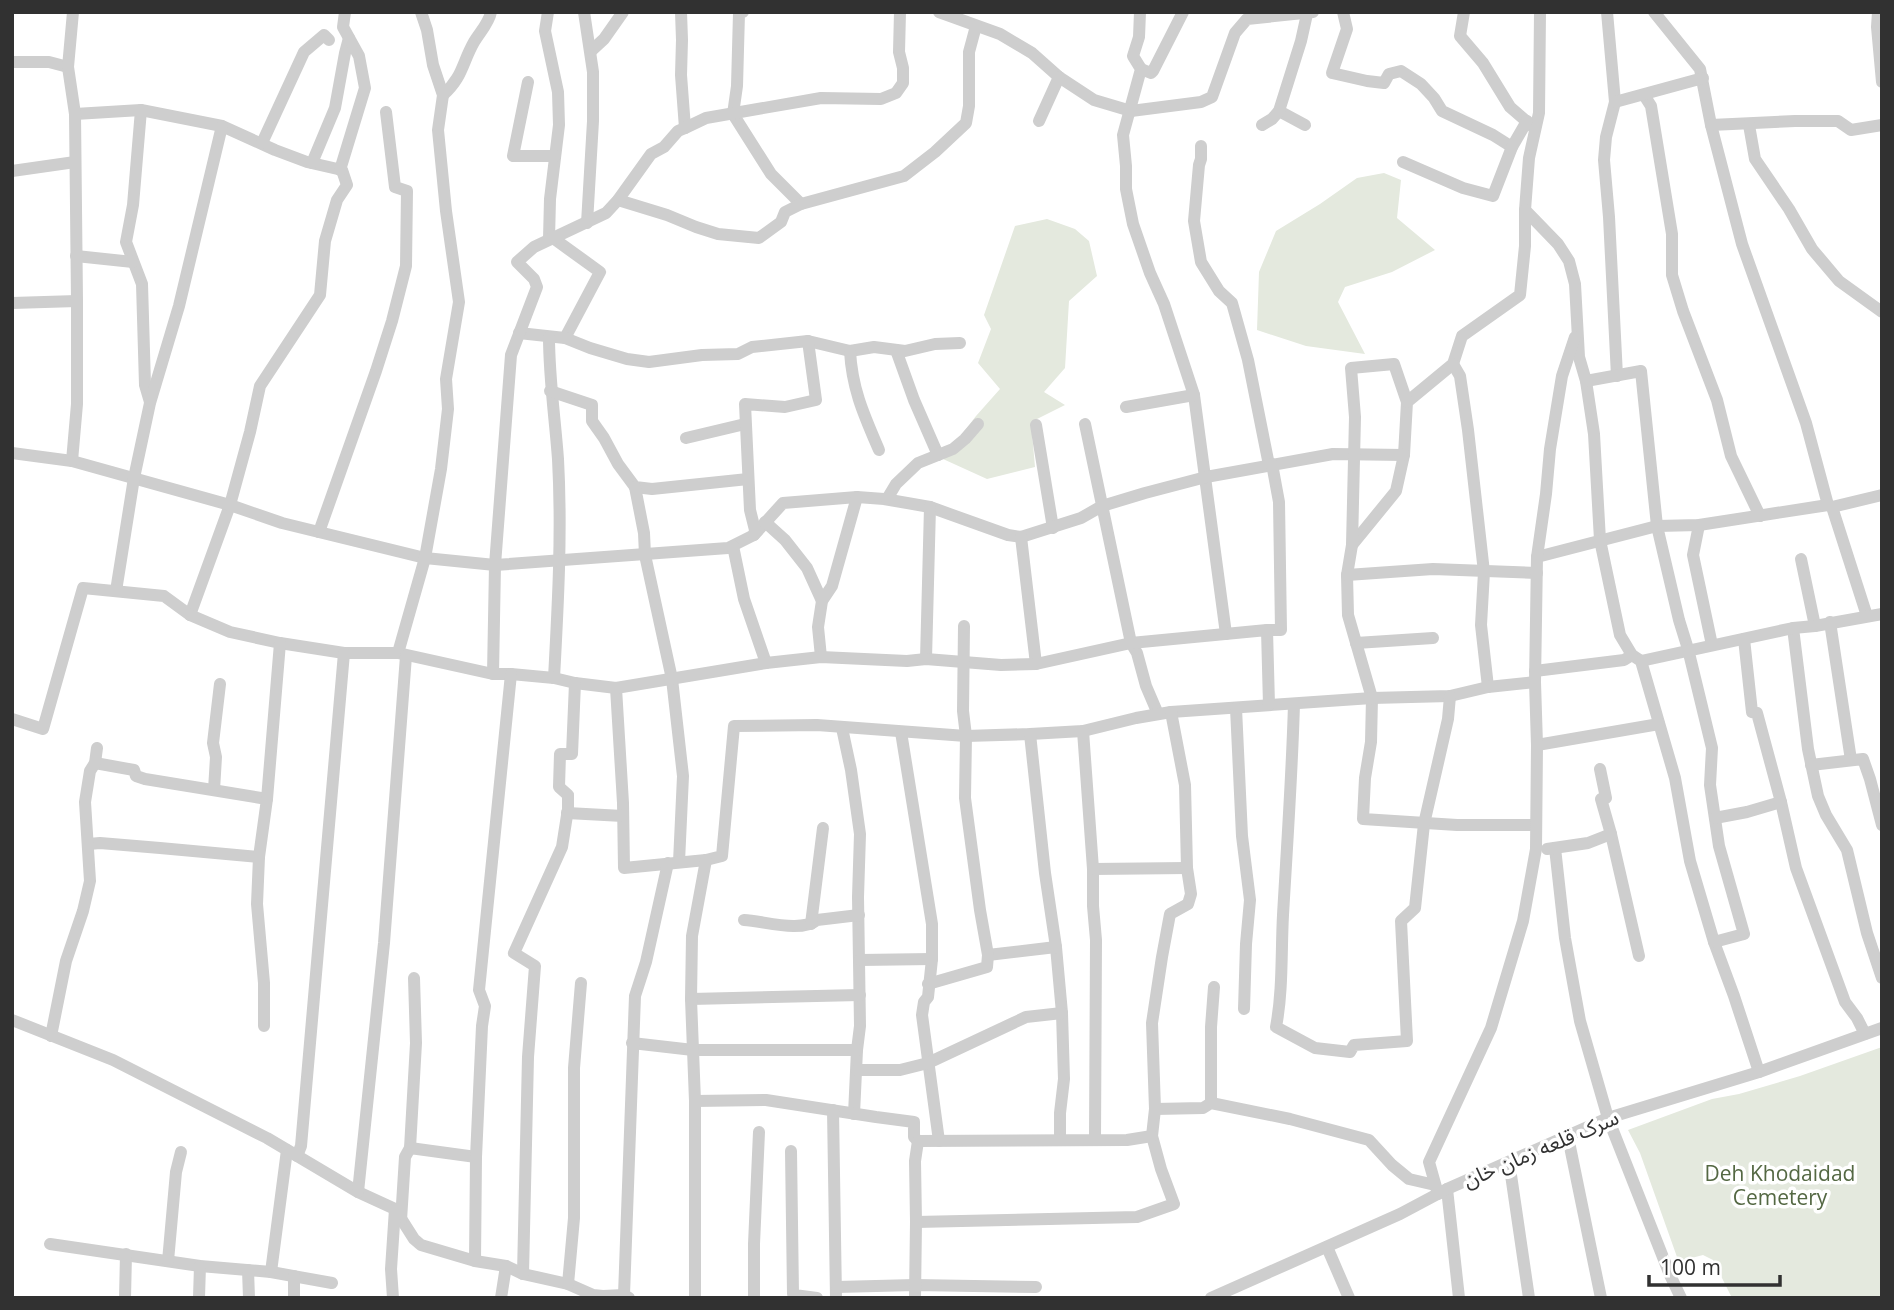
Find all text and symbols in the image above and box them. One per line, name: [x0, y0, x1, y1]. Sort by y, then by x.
street label: سرک قلعه زمان خان: [1458, 1103, 1623, 1194]
park label: Deh Khodaidad Cemetery: [1705, 1159, 1855, 1211]
scale bar: [1649, 1244, 1780, 1288]
text: 100 m: [1660, 1253, 1721, 1281]

